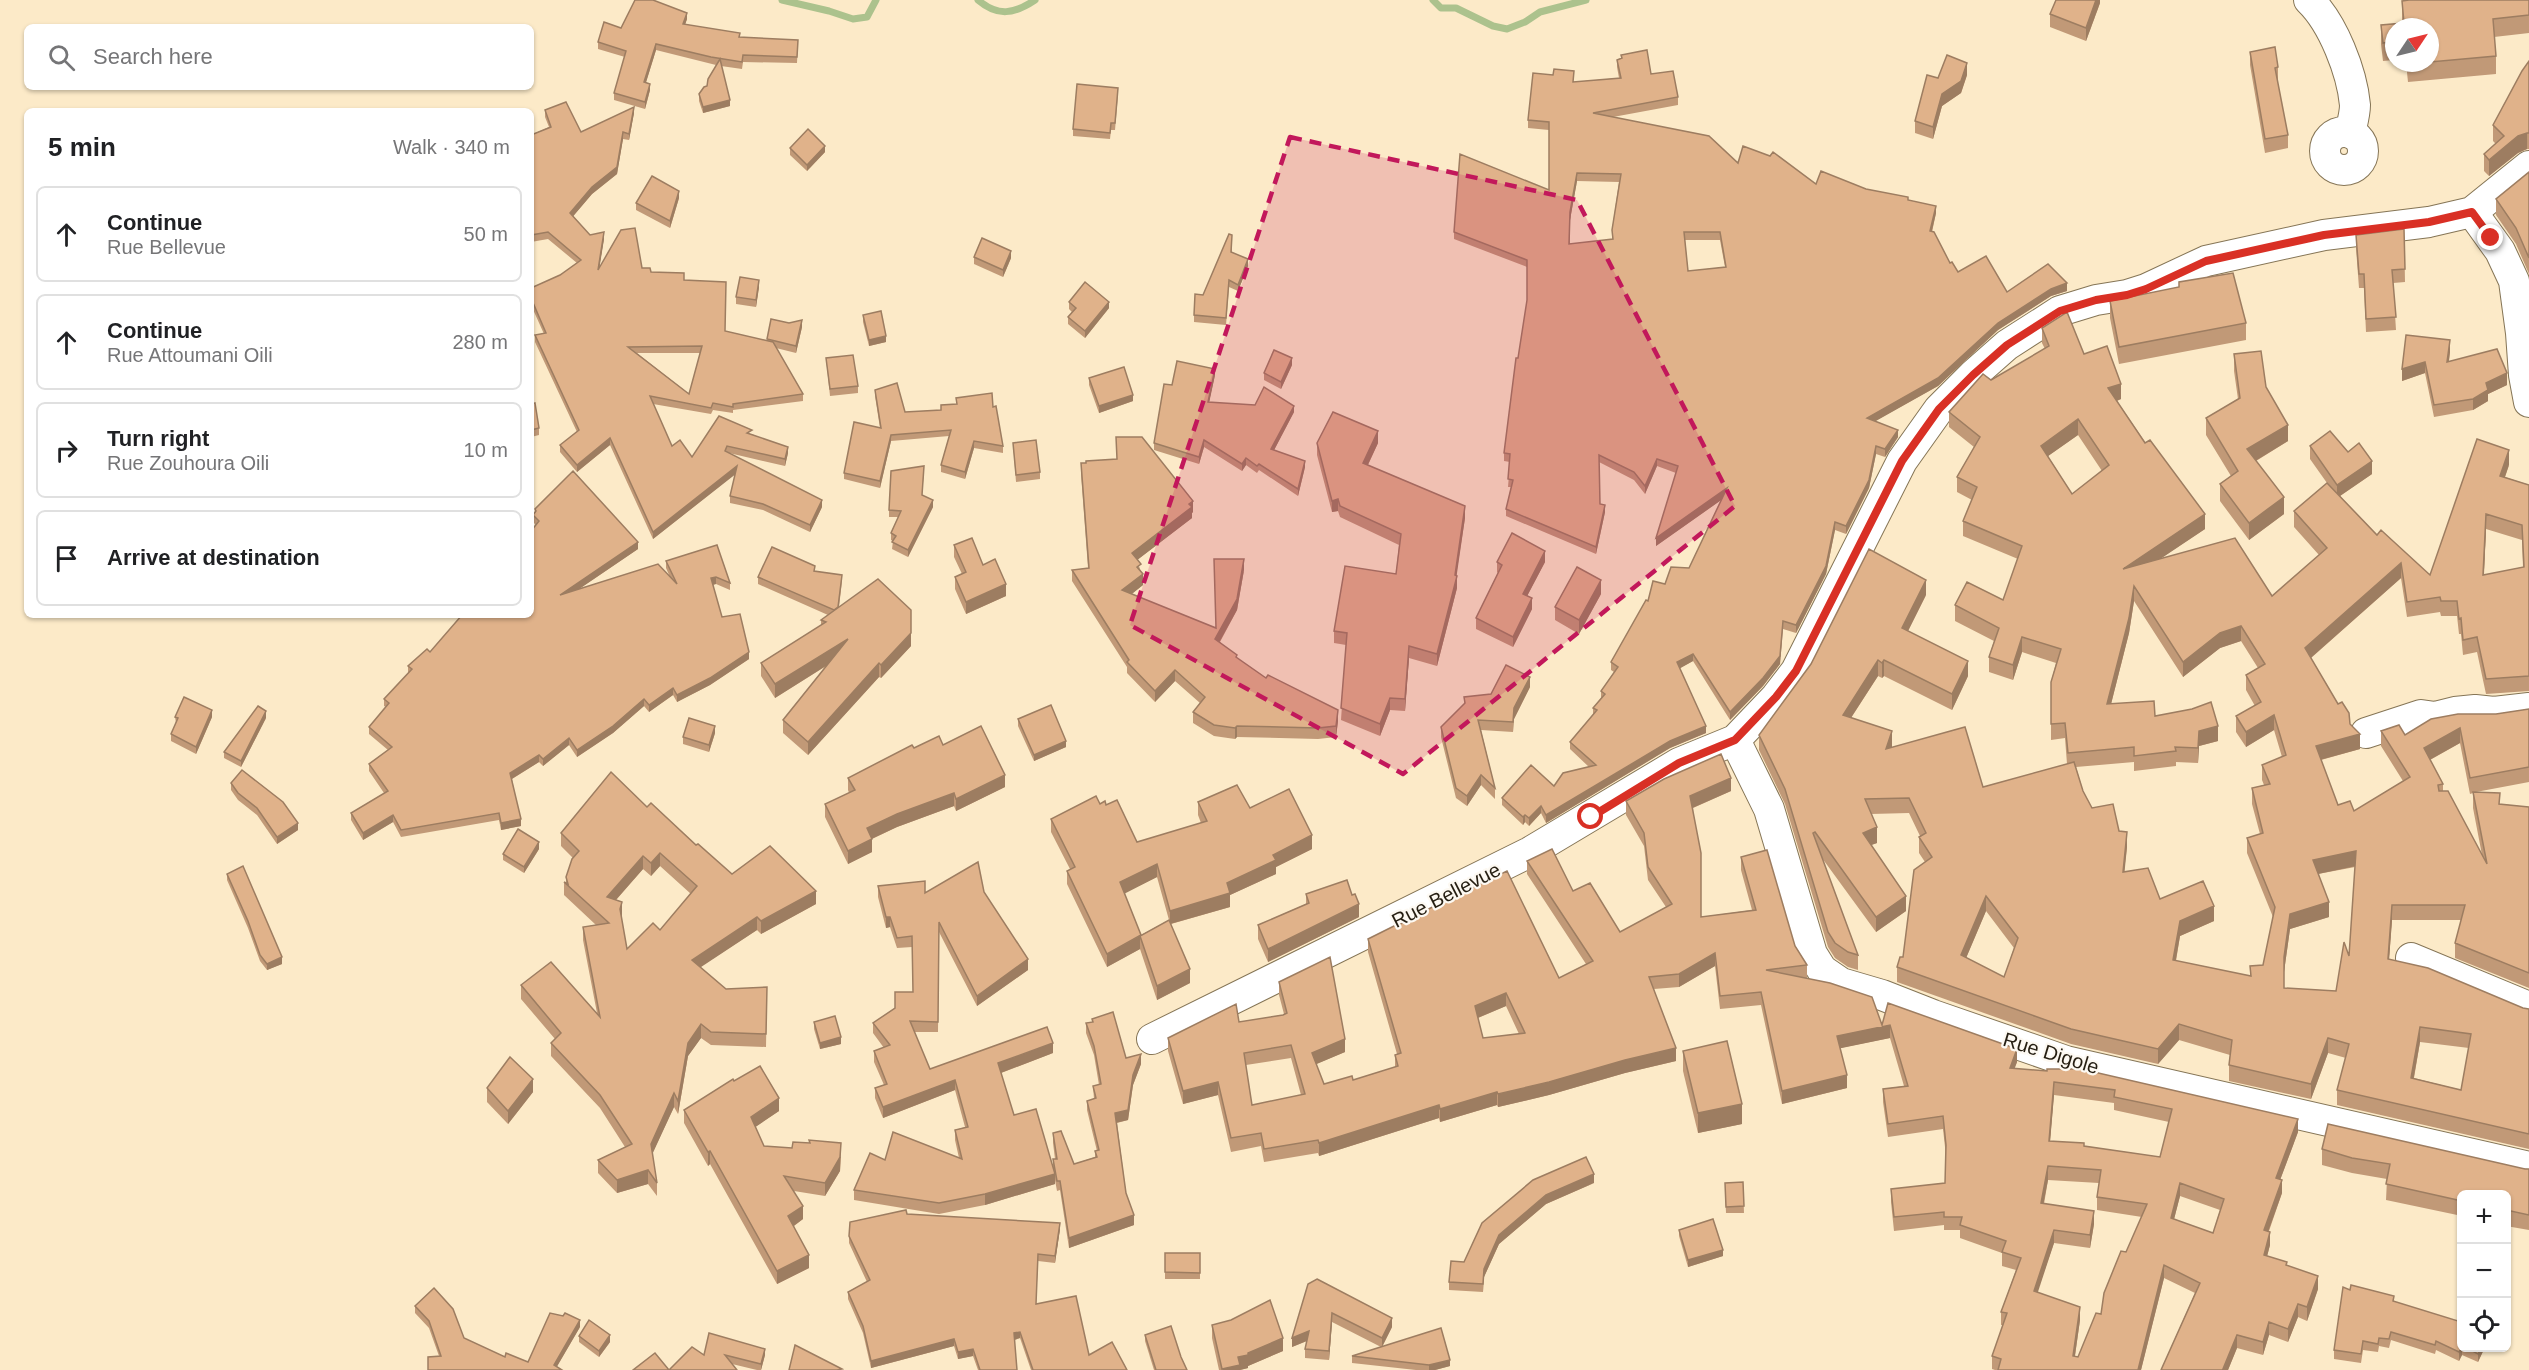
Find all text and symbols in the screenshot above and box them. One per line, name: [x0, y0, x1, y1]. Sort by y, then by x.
north arrow: [2385, 18, 2439, 72]
search box: [24, 24, 534, 90]
icon: search: [45, 41, 78, 74]
text: Search here: [93, 44, 213, 69]
text: 5 min: [48, 132, 116, 162]
text: Walk · 340 m: [393, 136, 510, 158]
text: Continue: [107, 210, 202, 235]
icon: ahead: [50, 218, 83, 251]
text: 50 m: [464, 223, 508, 245]
route end: [2477, 224, 2503, 250]
text: Rue Bellevue: [107, 236, 226, 258]
text: Continue: [107, 318, 202, 343]
icon: ahead: [50, 326, 83, 359]
text: 280 m: [452, 331, 508, 353]
text: Rue Attoumani Oili: [107, 344, 273, 366]
text: Turn right: [107, 426, 209, 451]
icon: right: [50, 434, 83, 467]
text: 10 m: [464, 439, 508, 461]
text: Rue Zouhoura Oili: [107, 452, 269, 474]
icon: arrive: [50, 542, 83, 575]
text: Arrive at destination: [107, 545, 320, 570]
route start: [1577, 803, 1603, 829]
street label: Rue Bellevue: [1388, 858, 1504, 932]
street label: Rue Digole: [2000, 1028, 2102, 1078]
map controls: [2457, 1190, 2511, 1352]
button: +: [2457, 1190, 2511, 1244]
button: −: [2457, 1244, 2511, 1298]
button: locate: [2457, 1298, 2511, 1352]

